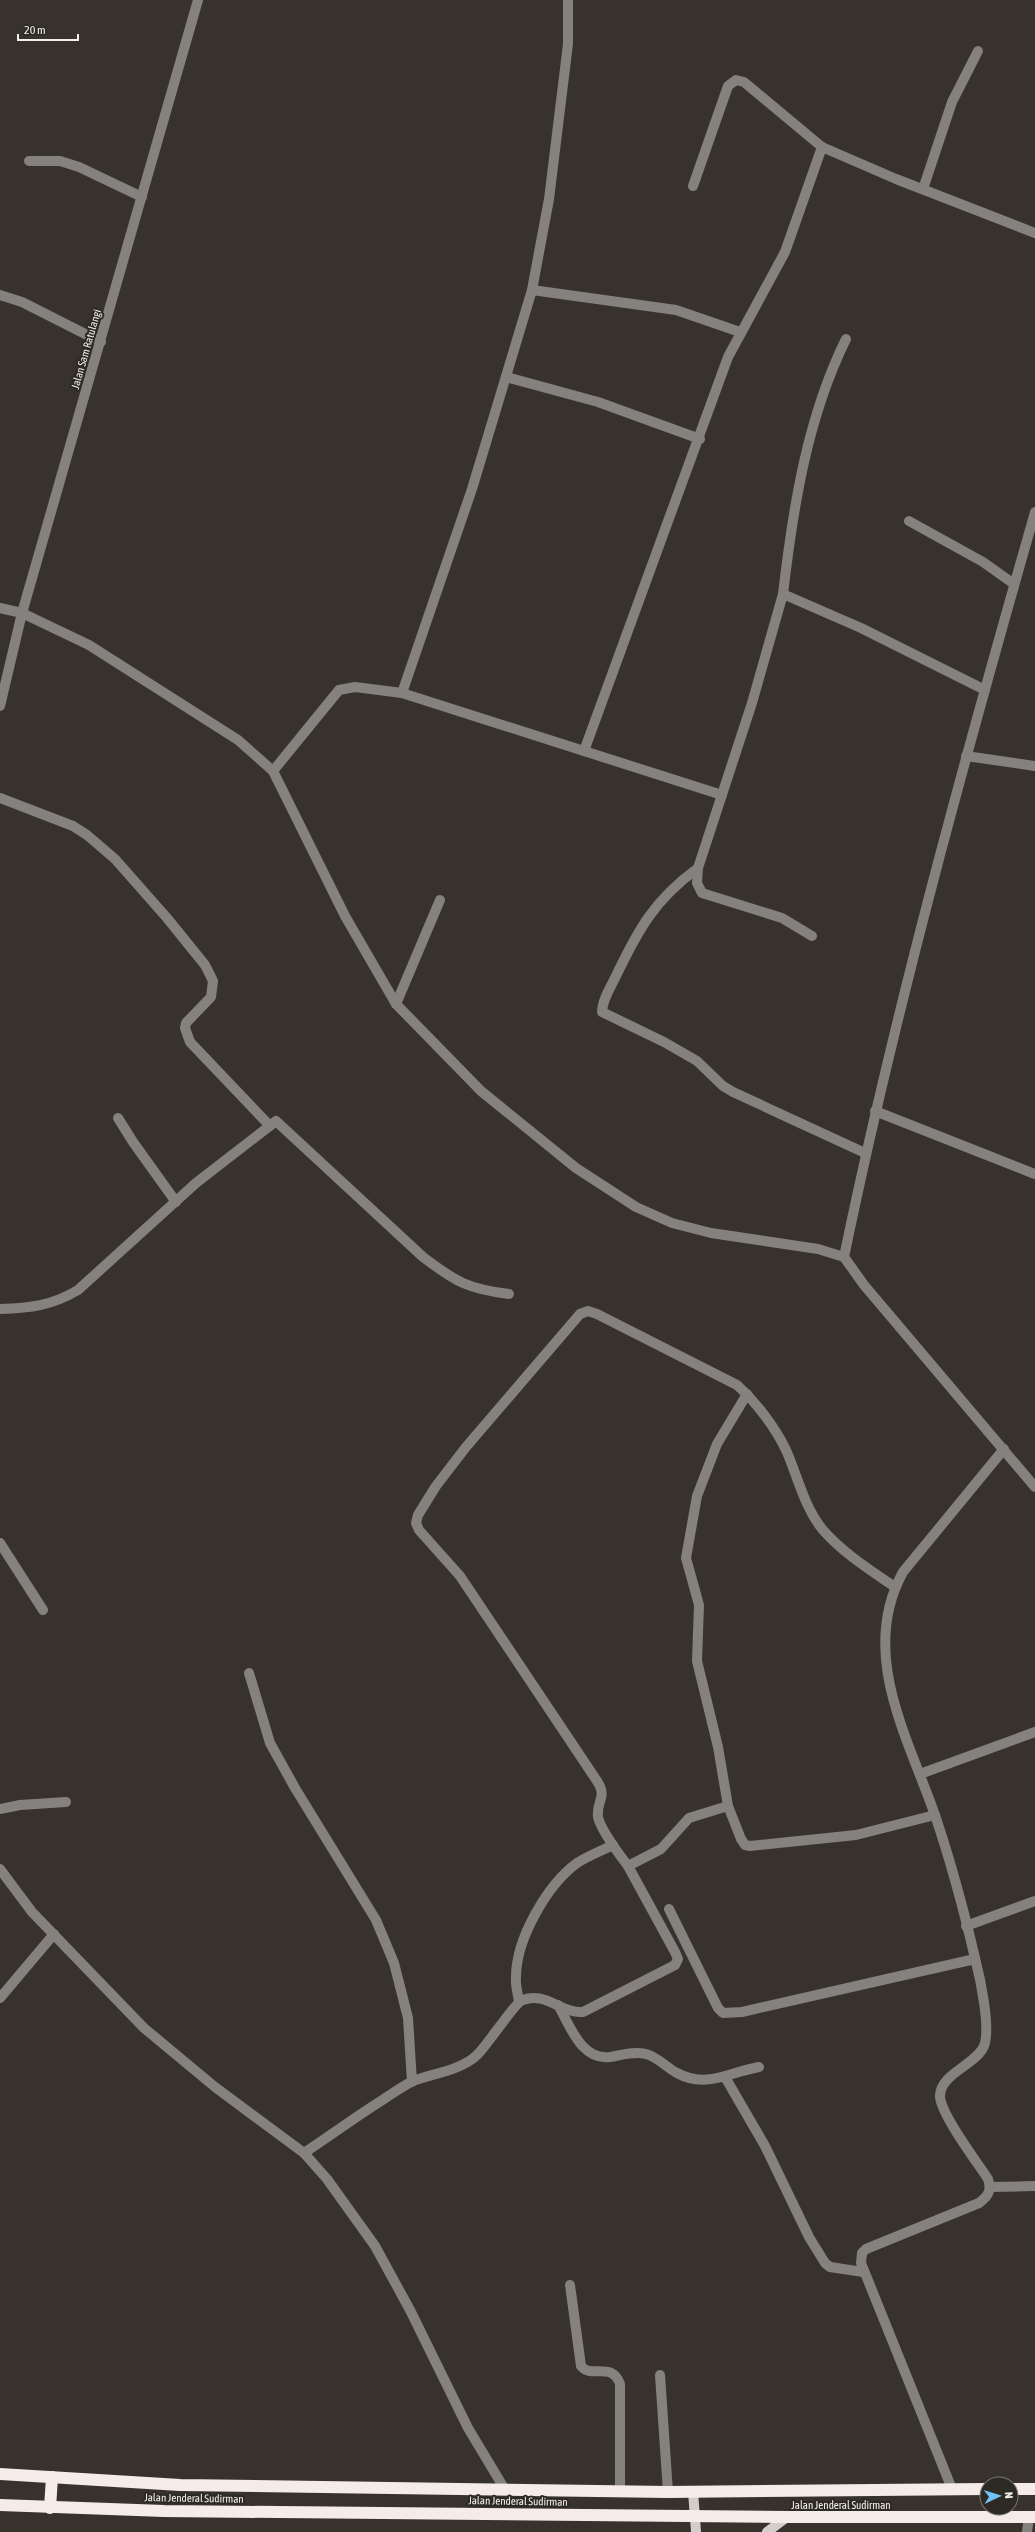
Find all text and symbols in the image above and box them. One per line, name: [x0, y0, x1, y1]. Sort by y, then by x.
scale bar: [18, 16, 78, 42]
text: 20 m: [24, 23, 46, 37]
street label: Jalan Sam Ratulangi: [69, 308, 103, 390]
north arrow: [979, 2476, 1019, 2516]
street label: Jalan Jenderal Sudirman: [144, 2491, 244, 2505]
text: N: [1003, 2492, 1015, 2499]
street label: Jalan Jenderal Sudirman: [468, 2494, 568, 2508]
street label: Jalan Jenderal Sudirman: [791, 2499, 891, 2511]

